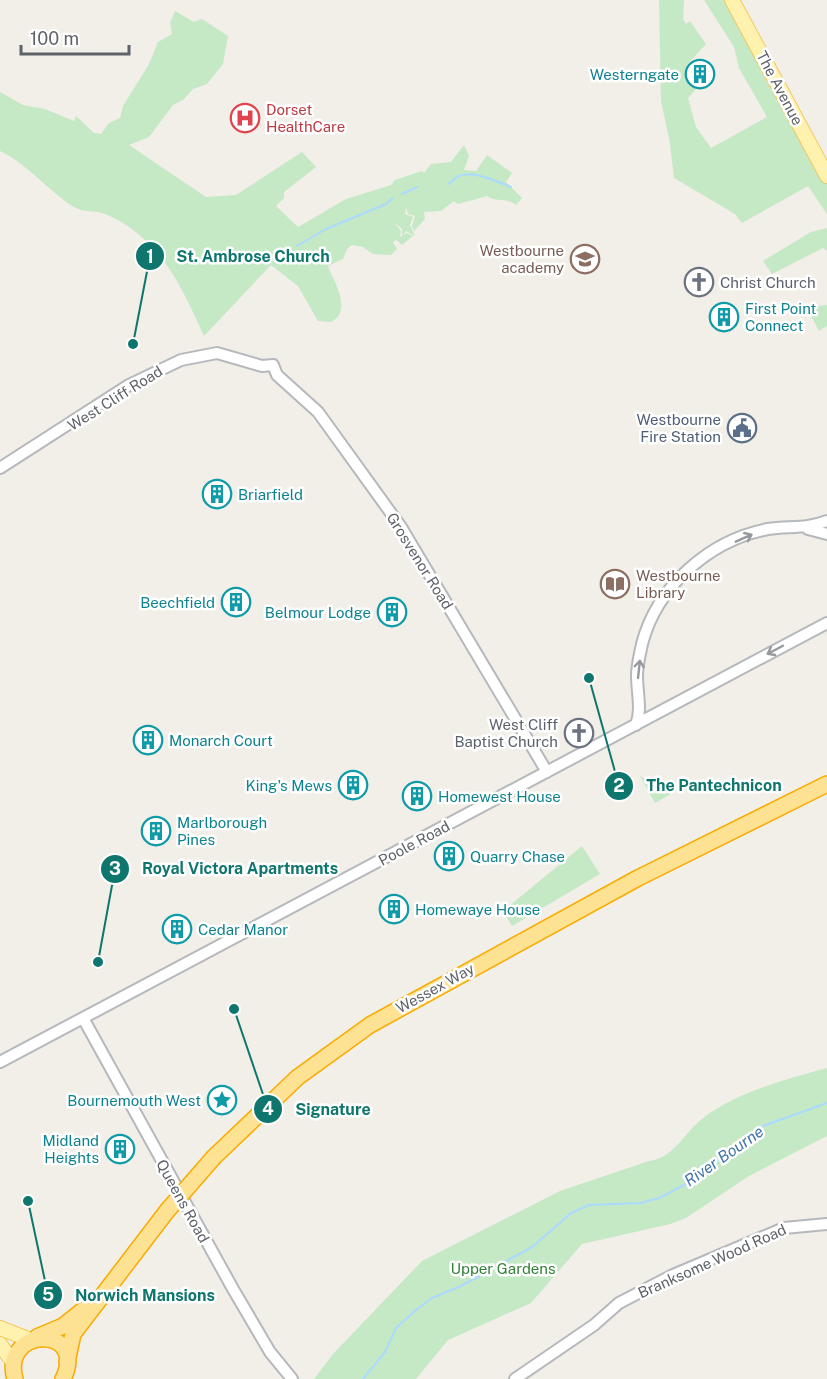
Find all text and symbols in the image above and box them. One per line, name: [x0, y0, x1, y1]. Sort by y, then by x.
scale bar: [21, 18, 129, 56]
text: 100 m: [30, 28, 79, 49]
street label: The Avenue: [753, 48, 807, 128]
building icon: Westerngate: [684, 58, 716, 90]
place label: Westerngate: [590, 66, 679, 83]
place label: Dorset HealthCare: [266, 101, 345, 135]
hospital icon: Dorset HealthCare: [229, 102, 261, 134]
callout: St. Ambrose Church: [135, 239, 342, 273]
place label: Westbourne academy: [479, 242, 564, 276]
school or university icon: Westbourne academy: [569, 243, 601, 275]
text: 1: [146, 246, 154, 267]
text: St. Ambrose Church: [176, 247, 330, 266]
church icon: Christ Church: [683, 266, 715, 298]
place label: Christ Church: [720, 274, 816, 291]
place label: First Point Connect: [745, 300, 816, 334]
building icon: First Point Connect: [708, 301, 740, 333]
street label: West Cliff Road: [65, 362, 165, 434]
place label: Westbourne Fire Station: [636, 411, 721, 445]
public building icon: Westbourne Fire Station: [726, 412, 758, 444]
building icon: Briarfield: [201, 478, 233, 510]
place label: Briarfield: [238, 486, 303, 503]
street label: Grosvenor Road: [383, 510, 457, 612]
one-way arrow: [735, 532, 753, 543]
place label: Westbourne Library: [636, 567, 721, 601]
library icon: Westbourne Library: [599, 568, 631, 600]
building icon: Beechfield: [220, 586, 252, 618]
place label: Beechfield: [140, 594, 215, 611]
building icon: Belmour Lodge: [376, 596, 408, 628]
place label: Belmour Lodge: [265, 604, 371, 621]
one-way arrow: [767, 645, 785, 656]
one-way arrow: [633, 660, 644, 680]
place label: West Cliff Baptist Church: [454, 716, 558, 750]
church icon: West Cliff Baptist Church: [563, 717, 595, 749]
building icon: Monarch Court: [132, 724, 164, 756]
place label: Monarch Court: [169, 732, 273, 749]
building icon: King's Mews: [337, 769, 369, 801]
callout: The Pantechnicon: [604, 769, 793, 803]
text: 2: [613, 775, 625, 796]
text: The Pantechnicon: [646, 776, 782, 795]
place label: King's Mews: [245, 777, 332, 794]
building icon: Homewest House: [401, 780, 433, 812]
place label: Homewest House: [438, 788, 561, 805]
place label: Marlborough Pines: [177, 814, 267, 848]
building icon: Marlborough Pines: [140, 815, 172, 847]
street label: Poole Road: [376, 817, 452, 869]
building icon: Quarry Chase: [433, 840, 465, 872]
place label: Quarry Chase: [470, 848, 565, 865]
callout: Royal Victora Apartments: [100, 852, 350, 886]
text: 3: [109, 858, 121, 879]
text: Royal Victora Apartments: [142, 859, 338, 878]
building icon: Homewaye House: [378, 893, 410, 925]
place label: Homewaye House: [415, 901, 540, 918]
building icon: Cedar Manor: [161, 913, 193, 945]
place label: Cedar Manor: [198, 921, 288, 938]
street label: Wessex Way: [393, 960, 477, 1016]
place icon: Bournemouth West: [206, 1084, 238, 1116]
place label: Bournemouth West: [67, 1092, 201, 1109]
callout: Signature: [253, 1092, 383, 1126]
text: 4: [262, 1098, 274, 1119]
text: Signature: [295, 1100, 371, 1119]
water label: River Bourne: [681, 1122, 767, 1190]
place label: Midland Heights: [43, 1132, 99, 1166]
building icon: Midland Heights: [104, 1133, 136, 1165]
street label: Queens Road: [153, 1157, 213, 1245]
street label: Branksome Wood Road: [635, 1221, 789, 1301]
park label: Upper Gardens: [450, 1260, 556, 1277]
callout: Norwich Mansions: [33, 1278, 227, 1312]
text: 5: [42, 1284, 54, 1305]
text: Norwich Mansions: [75, 1286, 215, 1305]

